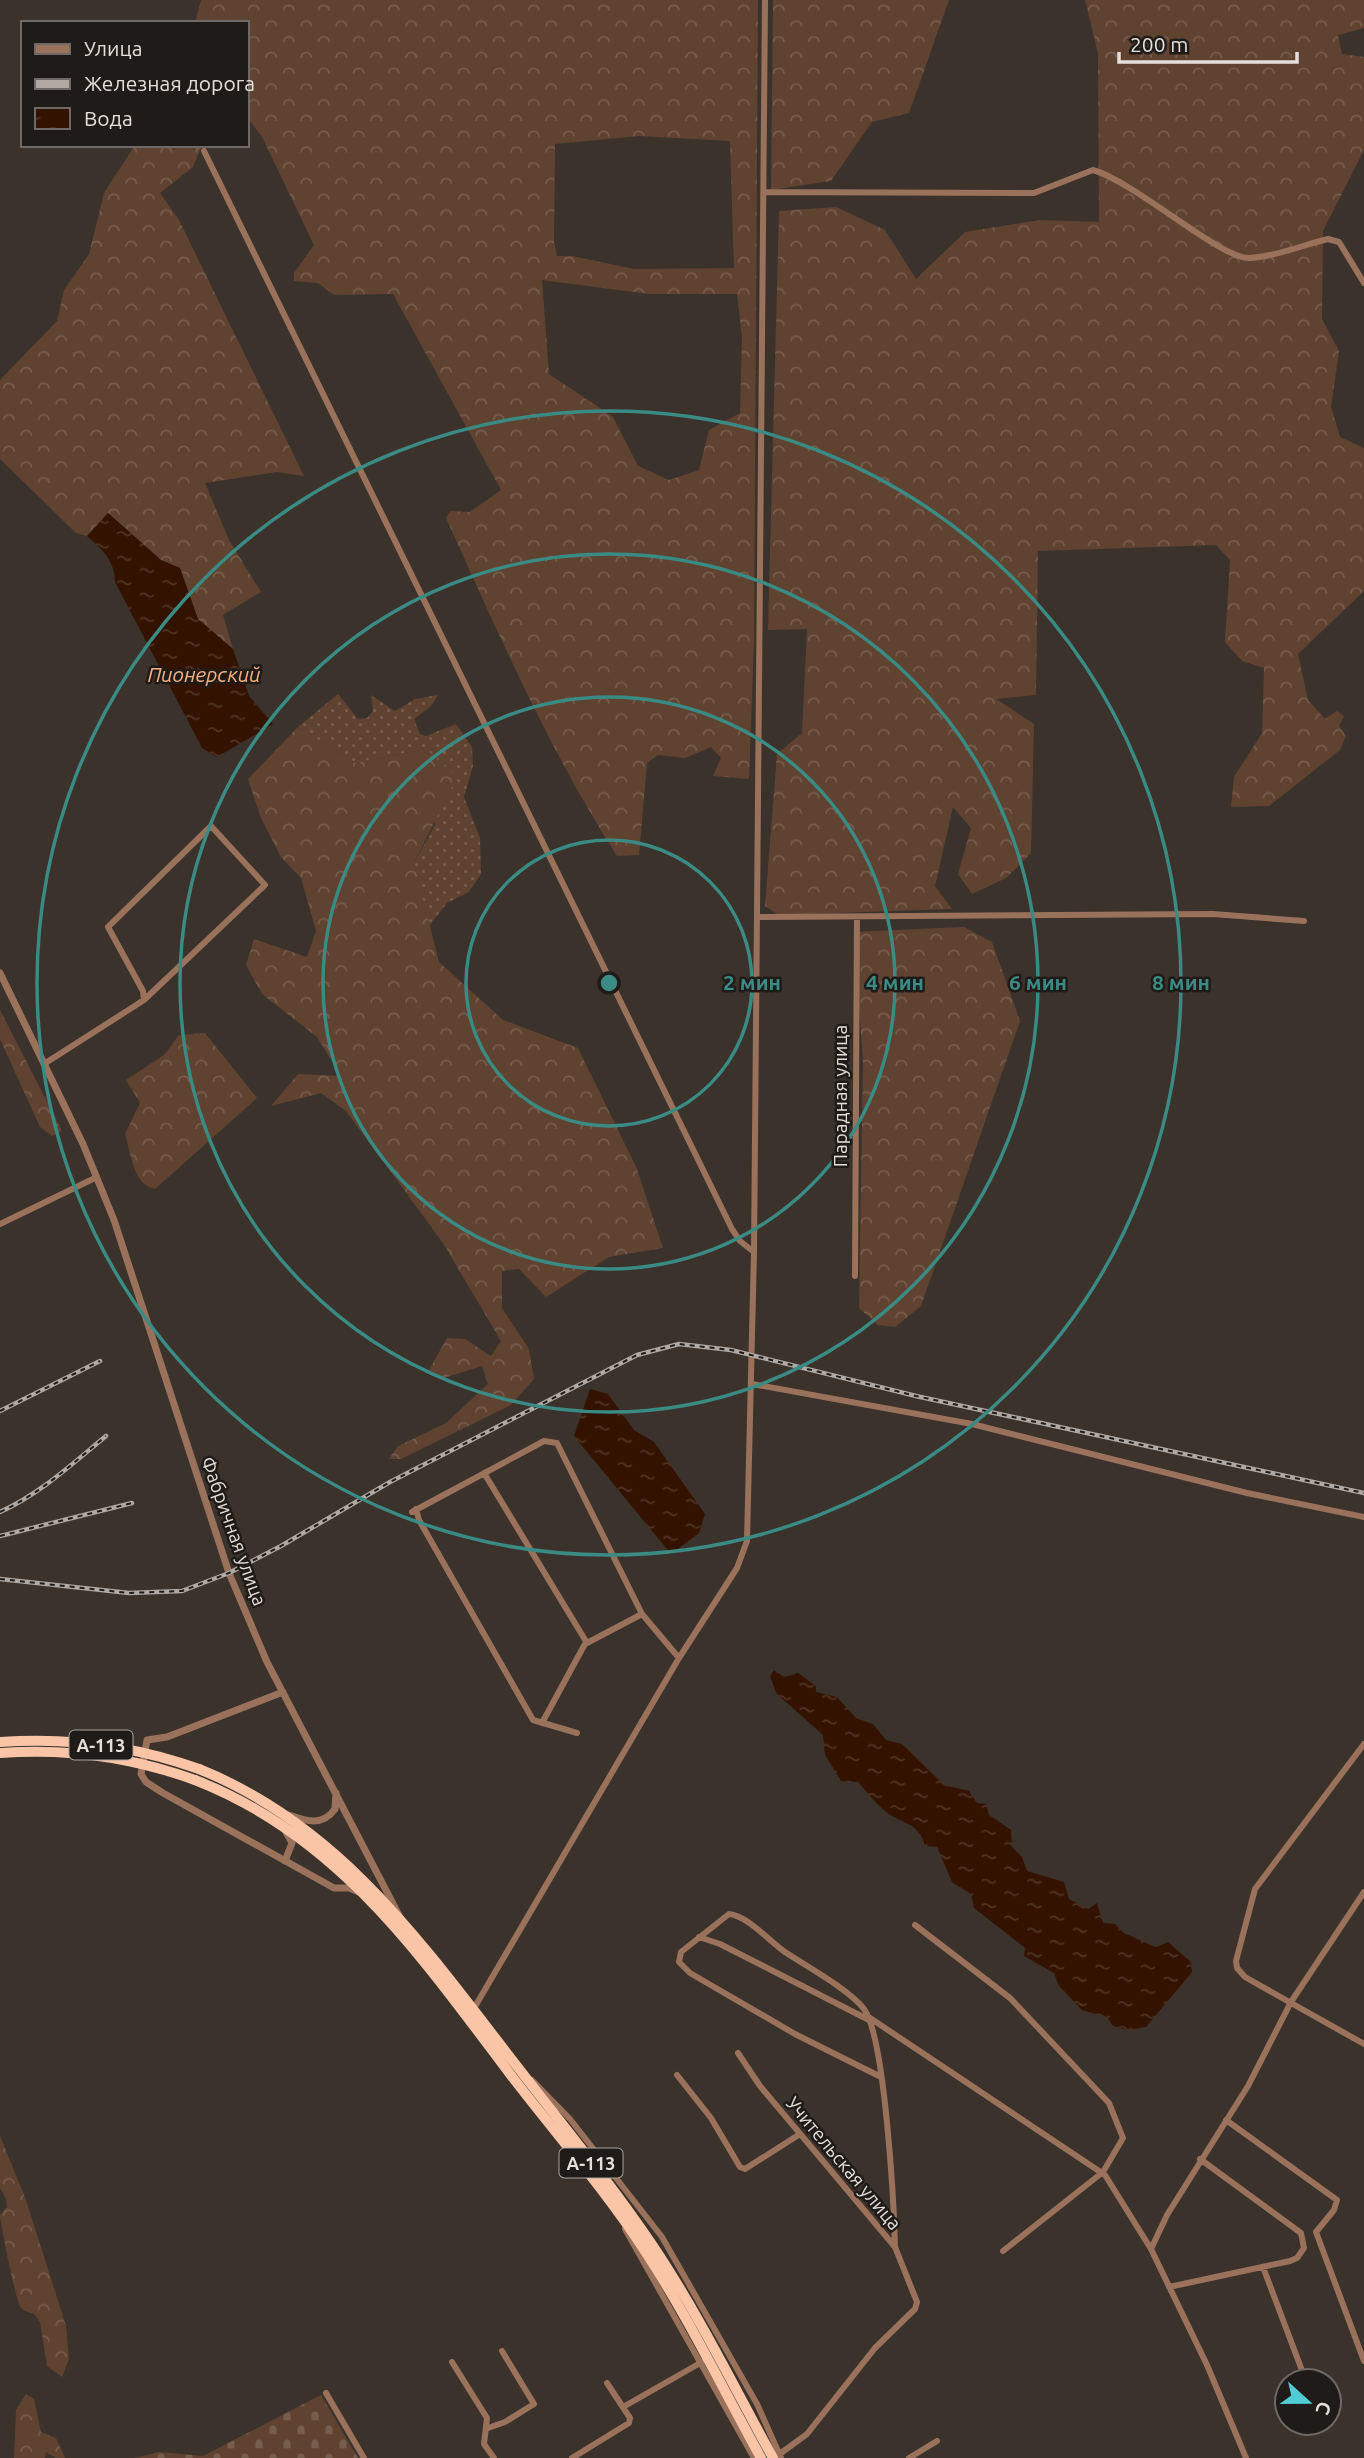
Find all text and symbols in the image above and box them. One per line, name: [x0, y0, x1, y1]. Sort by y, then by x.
legend: [21, 21, 248, 147]
scale bar: [1119, 21, 1298, 65]
text: 200 m: [1130, 32, 1188, 56]
text: Улица: [84, 36, 142, 60]
text: Железная дорога: [84, 71, 255, 95]
text: Вода: [84, 106, 133, 130]
water label: Пионерский: [147, 662, 261, 686]
text: 2 мин: [723, 970, 781, 994]
text: 4 мин: [866, 970, 924, 994]
text: 6 мин: [1009, 970, 1067, 994]
text: 8 мин: [1152, 970, 1210, 994]
centre of rings: [597, 971, 621, 995]
street label: Парадная улица: [829, 1025, 851, 1167]
street label: Фабричная улица: [197, 1454, 271, 1608]
road number: А-113: [70, 1730, 132, 1760]
street label: Учительская улица: [782, 2092, 906, 2234]
road number: А-113: [560, 2148, 622, 2178]
north arrow: [1273, 2367, 1343, 2437]
text: С: [1311, 2398, 1336, 2418]

